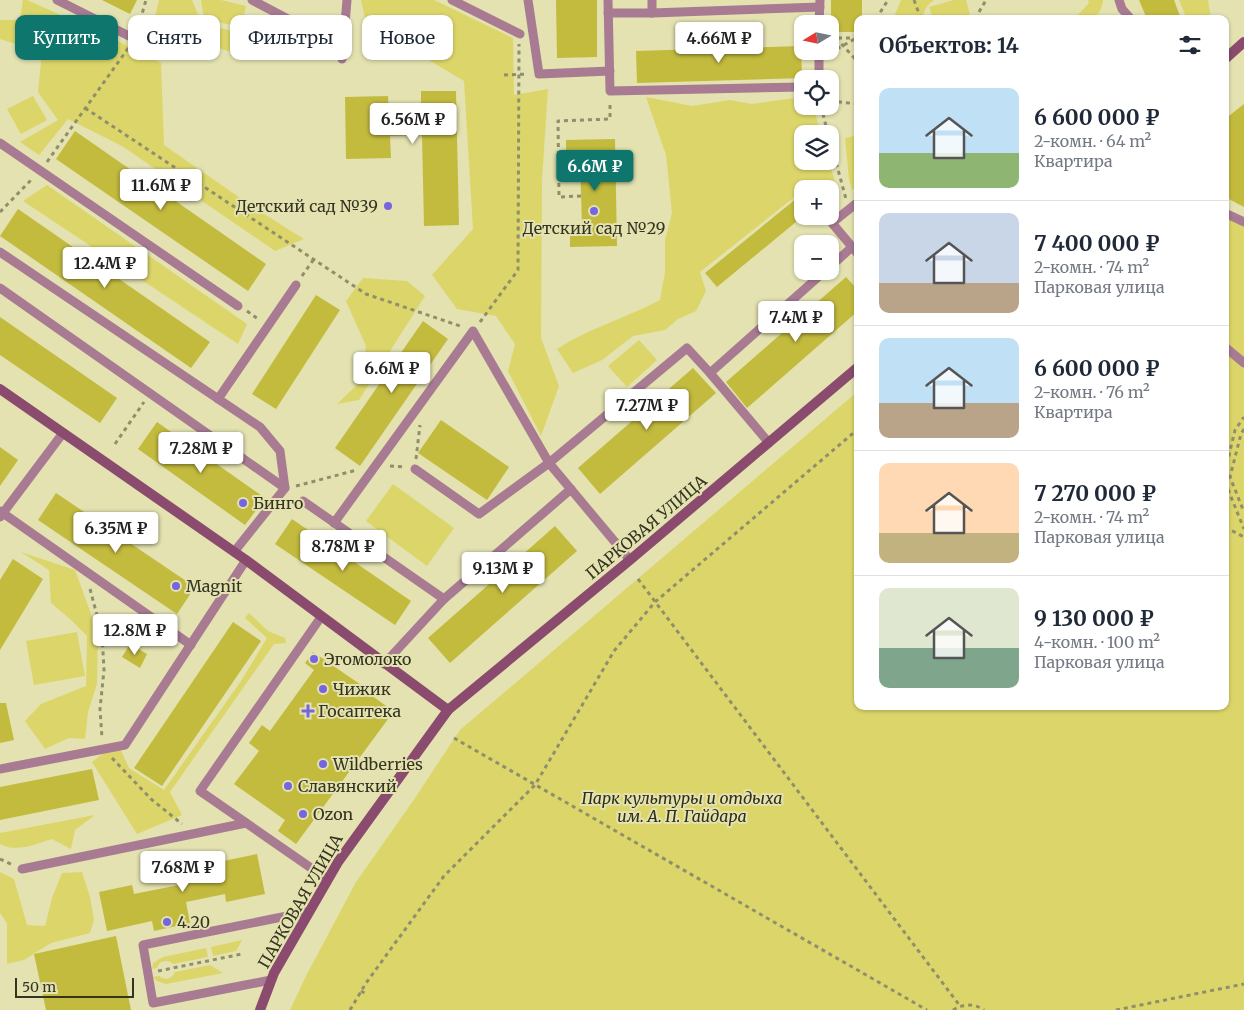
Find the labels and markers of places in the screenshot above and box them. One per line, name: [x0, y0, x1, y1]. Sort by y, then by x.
pin: 4.66M ₽: [673, 22, 765, 64]
pin: 6.56M ₽: [367, 102, 459, 145]
pin: 6.6M ₽: [554, 150, 636, 192]
pin: 11.6M ₽: [115, 168, 207, 211]
place label: Детский сад №39: [236, 196, 378, 216]
marker: Детский сад №39: [382, 200, 394, 212]
marker: Детский сад №29: [588, 205, 600, 217]
place label: Детский сад №29: [523, 218, 665, 238]
pin: 12.4M ₽: [59, 246, 151, 289]
pin: 7.4M ₽: [755, 300, 837, 343]
pin: 6.6M ₽: [351, 352, 433, 394]
pin: 7.27M ₽: [601, 388, 693, 431]
pin: 7.28M ₽: [155, 432, 247, 474]
place label: Бинго: [253, 493, 303, 513]
marker: Бинго: [237, 497, 249, 509]
pin: 6.35M ₽: [70, 512, 162, 554]
pin: 8.78M ₽: [297, 530, 389, 572]
pin: 9.13M ₽: [457, 552, 549, 594]
place label: Magnit: [186, 576, 243, 596]
marker: Magnit: [170, 580, 182, 592]
pin: 12.8M ₽: [89, 614, 181, 656]
place label: Эгомолоко: [324, 649, 411, 669]
marker: Эгомолоко: [308, 653, 320, 665]
place label: Чижик: [333, 679, 391, 699]
marker: Чижик: [317, 683, 329, 695]
place label: Госаптека: [318, 701, 401, 721]
marker: Госаптека: [302, 705, 314, 717]
place label: Wildberries: [332, 754, 423, 774]
marker: Wildberries: [317, 758, 329, 770]
place label: Славянский: [298, 776, 397, 796]
marker: Славянский: [282, 780, 294, 792]
place label: Ozon: [313, 804, 353, 824]
marker: Ozon: [297, 808, 309, 820]
pin: 7.68M ₽: [137, 850, 229, 893]
place label: 4.20: [177, 912, 210, 932]
marker: 4.20: [161, 916, 173, 928]

